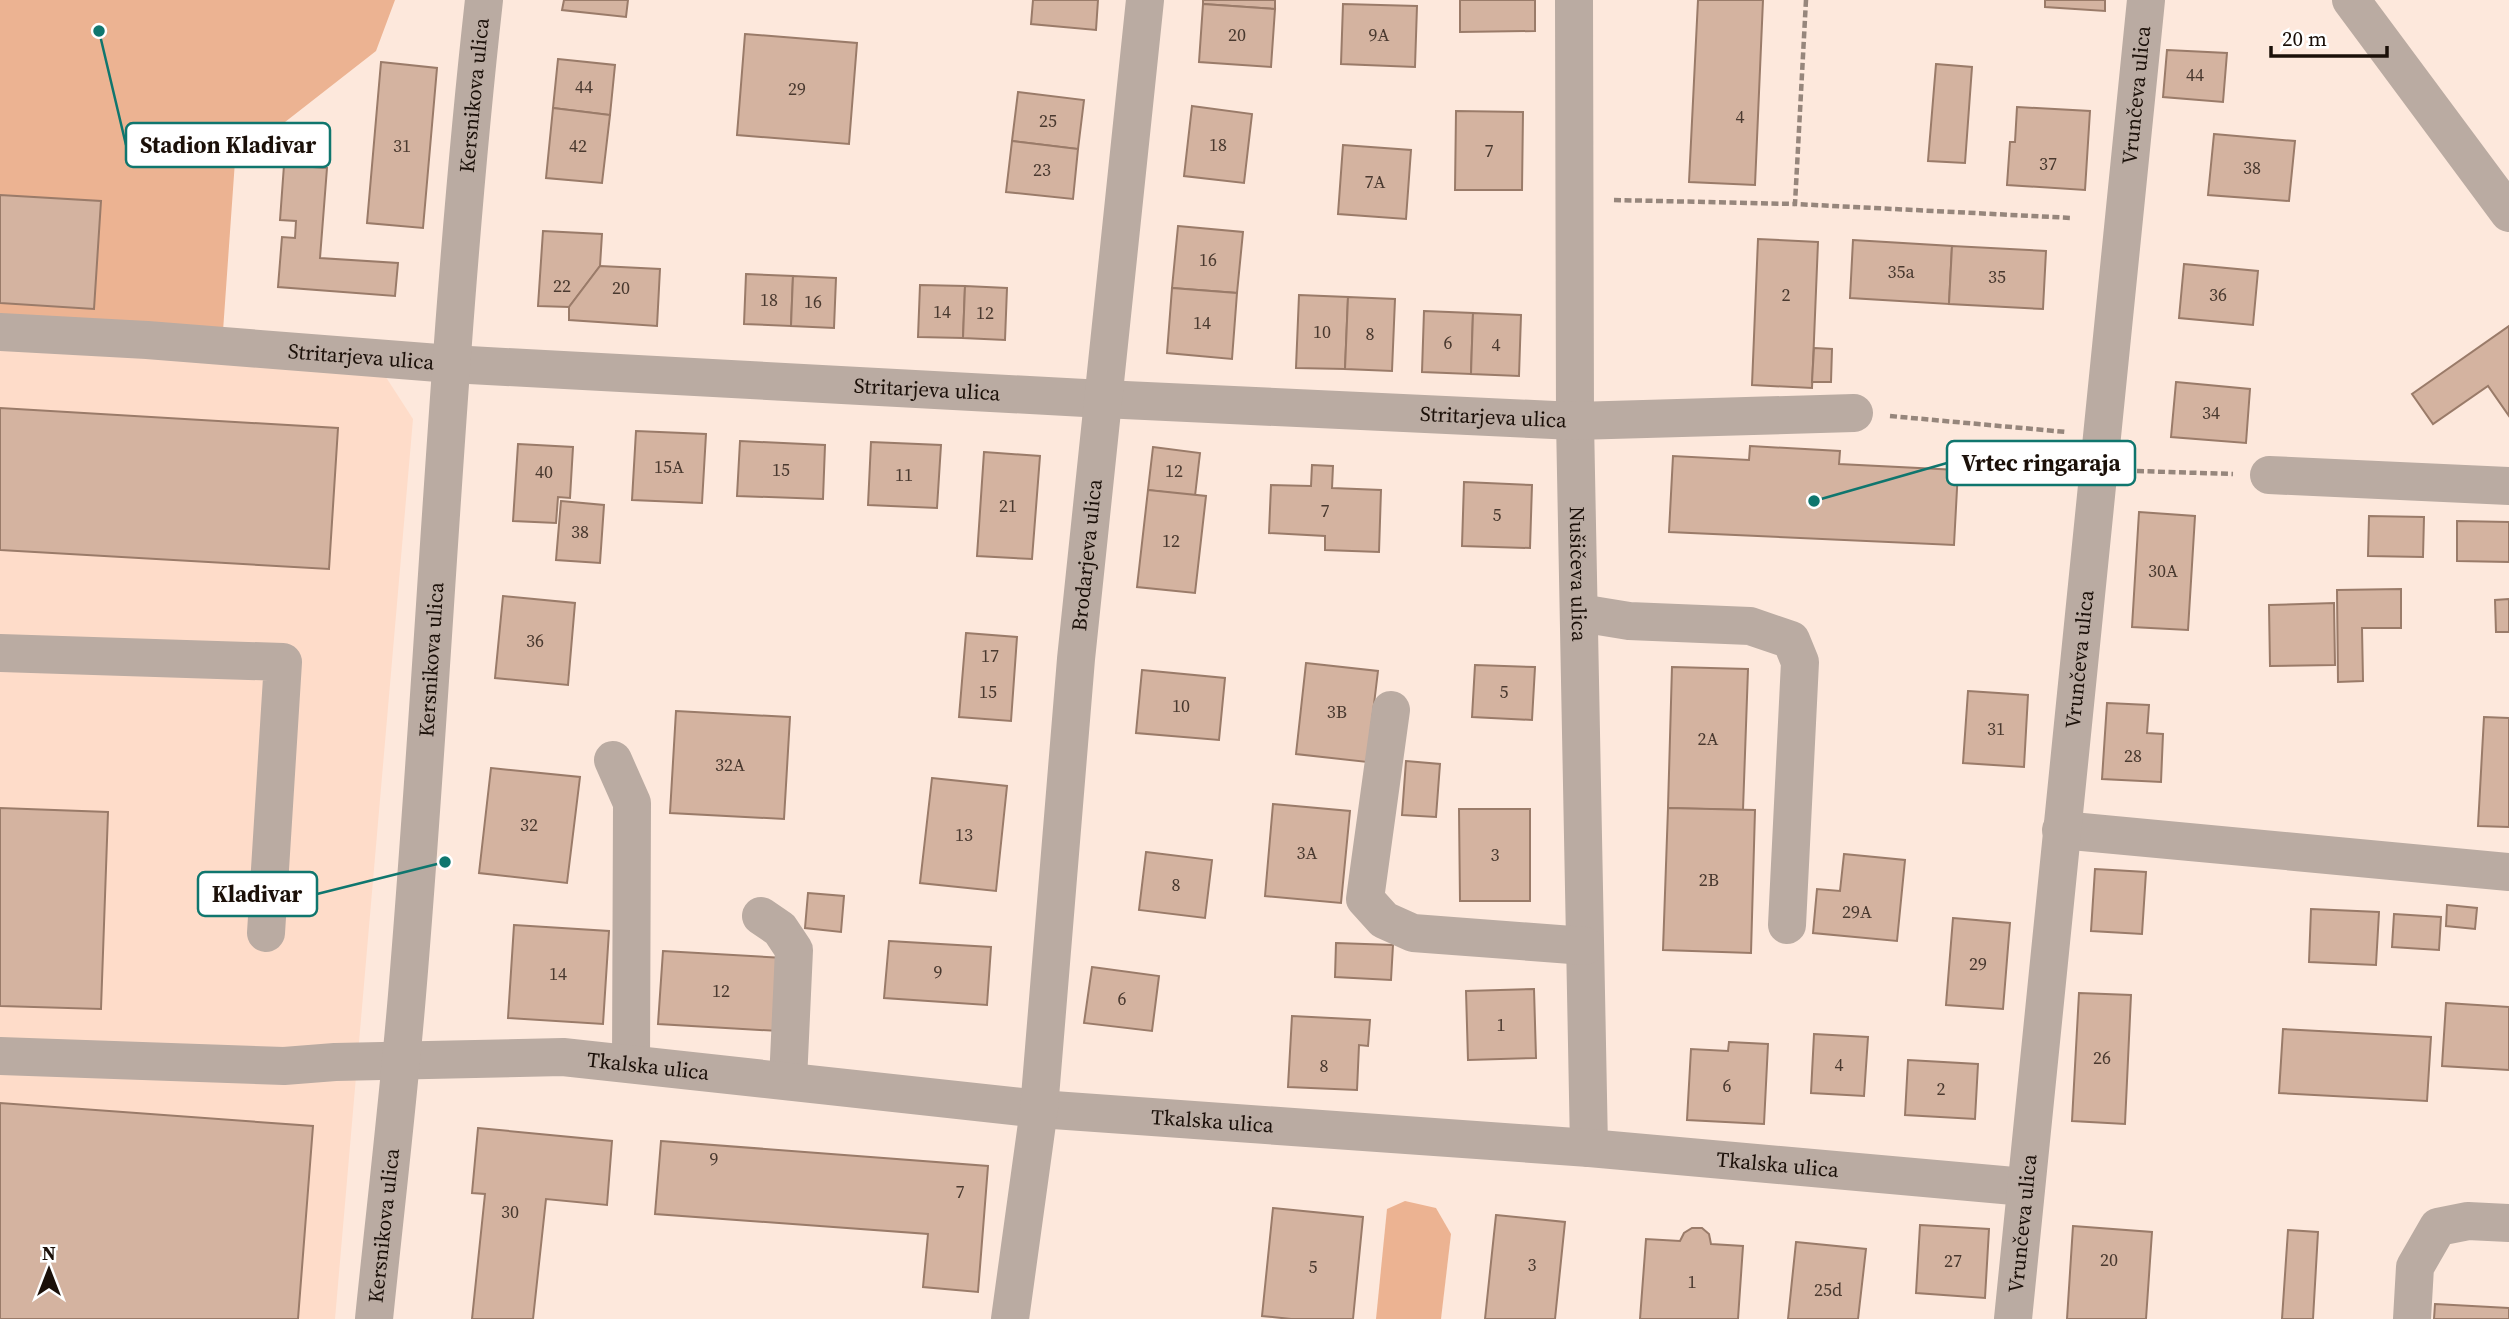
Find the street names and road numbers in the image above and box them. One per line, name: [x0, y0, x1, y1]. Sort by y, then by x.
street label: Kersnikova ulica: [452, 16, 496, 174]
street label: Vrunčeva ulica: [2114, 24, 2157, 166]
street label: Stritarjeva ulica: [287, 336, 436, 377]
street label: Stritarjeva ulica: [853, 371, 1002, 407]
street label: Stritarjeva ulica: [1420, 399, 1568, 435]
street label: Brodarjeva ulica: [1064, 477, 1109, 632]
street label: Nušičeva ulica: [1563, 506, 1594, 642]
street label: Kersnikova ulica: [411, 581, 450, 738]
street label: Vrunčeva ulica: [2058, 588, 2100, 730]
street label: Tkalska ulica: [585, 1045, 711, 1087]
street label: Tkalska ulica: [1150, 1102, 1275, 1140]
street label: Tkalska ulica: [1715, 1144, 1840, 1184]
street label: Kersnikova ulica: [361, 1146, 406, 1304]
street label: Vrunčeva ulica: [2001, 1152, 2044, 1294]

